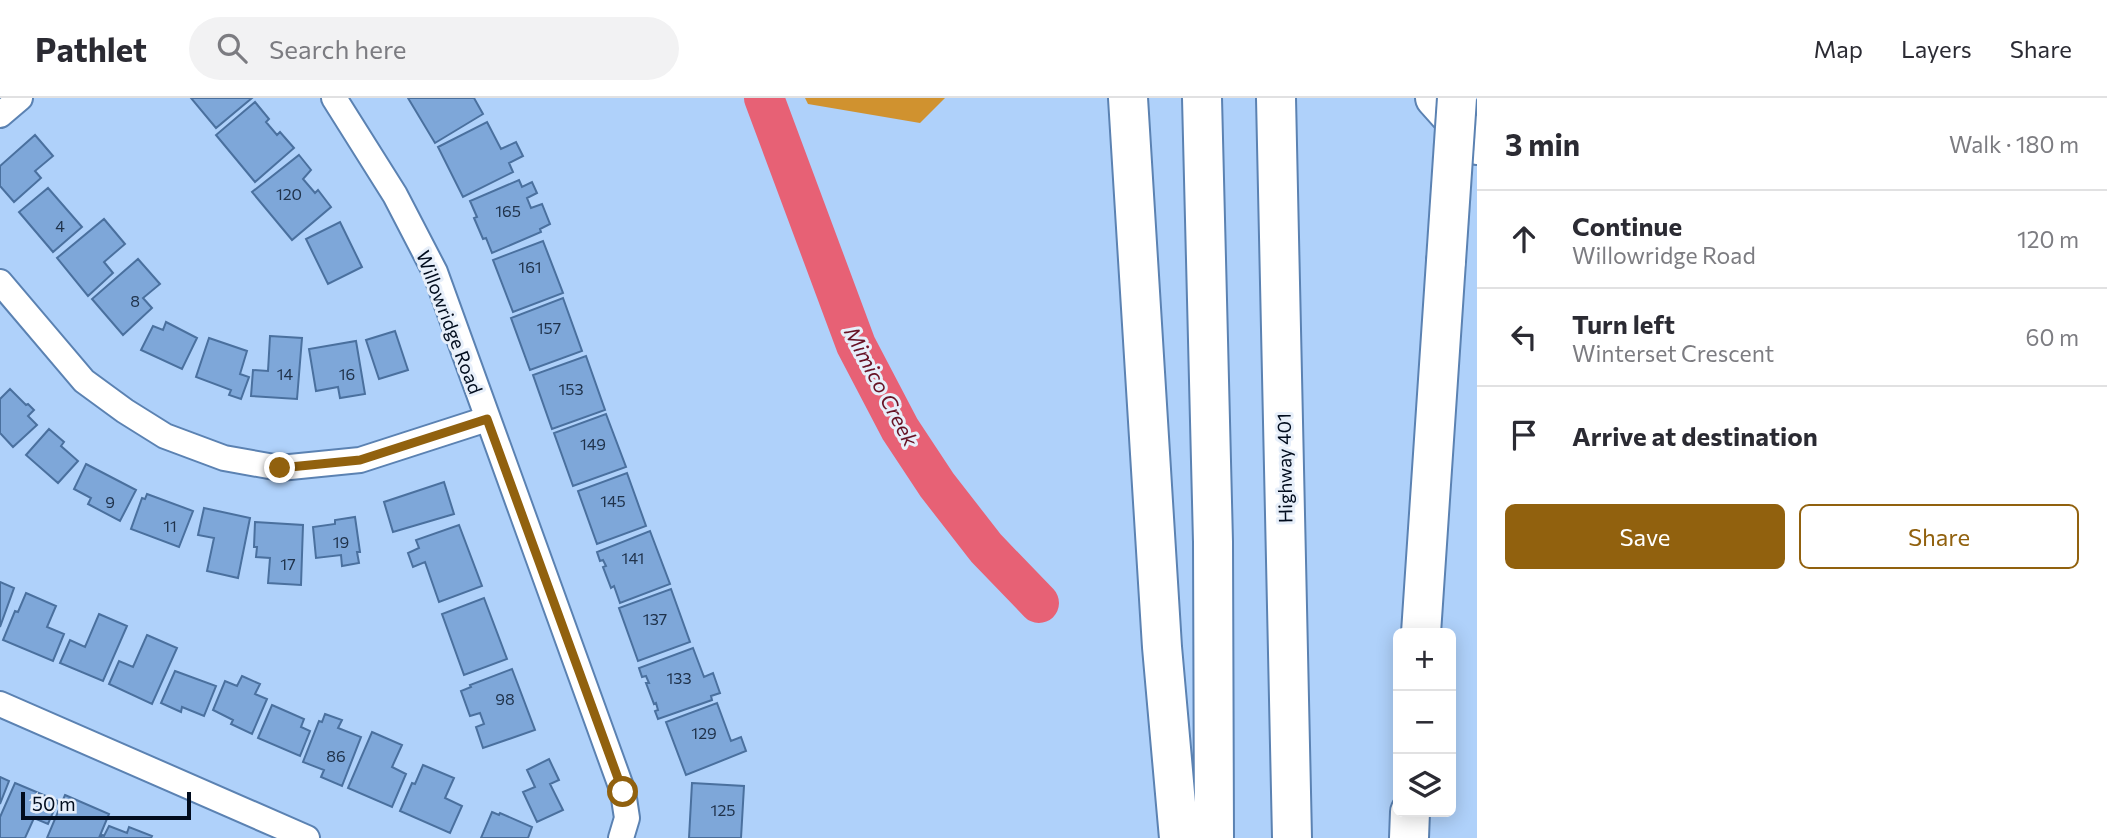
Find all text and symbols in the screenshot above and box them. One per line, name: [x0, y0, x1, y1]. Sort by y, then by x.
search box: [189, 17, 679, 80]
text: Pathlet: [35, 28, 147, 69]
icon: search: [213, 29, 251, 67]
text: Search here: [269, 33, 407, 64]
text: Map: [1814, 34, 1863, 63]
text: Layers: [1901, 34, 1972, 63]
text: Share: [2010, 34, 2072, 63]
text: 3 min: [1505, 125, 1580, 162]
text: Walk · 180 m: [1949, 130, 2079, 158]
house number: 120: [276, 184, 302, 203]
house number: 165: [495, 201, 521, 220]
text: Continue: [1572, 210, 1682, 241]
house number: 4: [55, 216, 65, 235]
icon: ahead: [1505, 220, 1543, 258]
text: 120 m: [2017, 225, 2079, 253]
text: Willowridge Road: [1572, 241, 1756, 269]
street label: Willowridge Road: [412, 247, 488, 397]
house number: 161: [518, 257, 542, 276]
house number: 8: [130, 291, 140, 310]
text: Turn left: [1572, 308, 1675, 339]
house number: 157: [537, 318, 561, 337]
icon: left: [1505, 318, 1543, 356]
water label: Mimico Creek: [840, 322, 924, 451]
text: 60 m: [2026, 323, 2079, 351]
text: Winterset Crescent: [1572, 339, 1774, 367]
house number: 14: [277, 364, 294, 383]
house number: 16: [339, 364, 355, 383]
house number: 153: [558, 379, 584, 398]
street label: Highway 401: [1272, 413, 1296, 523]
icon: arrive: [1505, 416, 1543, 454]
text: Arrive at destination: [1572, 420, 1818, 451]
house number: 149: [580, 434, 606, 453]
route end: [264, 452, 295, 483]
house number: 145: [600, 491, 626, 510]
house number: 9: [105, 492, 115, 511]
button: Save: [1505, 504, 1785, 569]
button: Share: [1799, 504, 2079, 569]
house number: 11: [163, 516, 177, 535]
house number: 19: [333, 532, 349, 551]
house number: 141: [622, 548, 644, 567]
house number: 17: [280, 554, 296, 573]
house number: 137: [643, 609, 667, 628]
map controls: [1393, 628, 1456, 817]
button: +: [1393, 628, 1456, 691]
house number: 133: [666, 668, 692, 687]
house number: 98: [495, 689, 515, 708]
button: −: [1393, 691, 1456, 754]
house number: 129: [691, 723, 717, 742]
house number: 86: [326, 746, 346, 765]
button: layers: [1393, 754, 1456, 817]
route start: [607, 776, 638, 807]
scale bar: [21, 789, 191, 821]
text: 50 m: [32, 792, 76, 815]
house number: 125: [711, 800, 735, 819]

